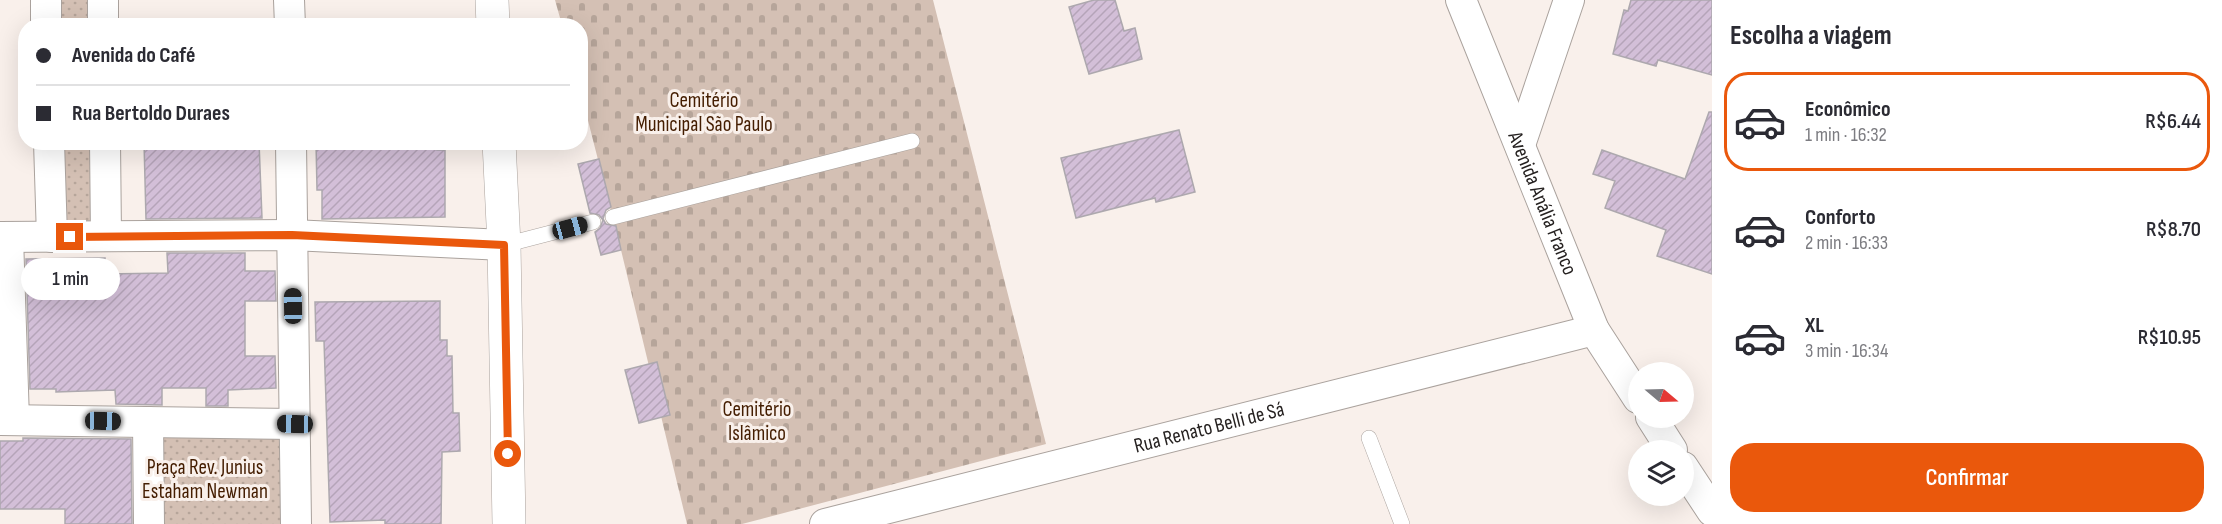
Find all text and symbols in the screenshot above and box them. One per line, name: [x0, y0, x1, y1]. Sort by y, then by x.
text: Escolha a viagem: [1730, 20, 1892, 52]
text: Avenida do Café: [72, 42, 195, 69]
park label: Cemitério Municipal São Paulo: [635, 88, 773, 137]
icon: car: [1733, 95, 1787, 149]
text: Econômico: [1805, 96, 1891, 123]
text: Rua Bertoldo Duraes: [72, 100, 230, 127]
text: R$6.44: [2145, 108, 2201, 135]
text: 1 min · 16:32: [1805, 123, 1887, 147]
street label: Avenida Anália Franco: [1502, 127, 1583, 278]
icon: car: [1733, 203, 1787, 257]
text: Conforto: [1805, 204, 1876, 231]
car: [550, 215, 590, 241]
text: R$8.70: [2146, 216, 2201, 243]
route end: [56, 223, 83, 250]
text: 2 min · 16:33: [1805, 231, 1888, 255]
callout: 1 min: [20, 258, 119, 300]
text: 1 min: [52, 267, 89, 291]
car: [284, 288, 302, 324]
icon: car: [1733, 311, 1787, 365]
text: XL: [1805, 312, 1824, 339]
text: R$10.95: [2138, 324, 2201, 351]
text: 3 min · 16:34: [1805, 339, 1888, 363]
north arrow: [1628, 362, 1694, 428]
map controls: [1628, 362, 1694, 506]
street label: Rua Renato Belli de Sá: [1131, 396, 1287, 458]
park label: Cemitério Islâmico: [722, 397, 792, 446]
car: [85, 412, 121, 430]
car: [277, 415, 313, 433]
route start: [494, 440, 521, 467]
button: layers: [1628, 440, 1694, 506]
button: Confirmar: [1730, 443, 2204, 512]
park label: Praça Rev. Junius Estaham Newman: [142, 455, 268, 504]

